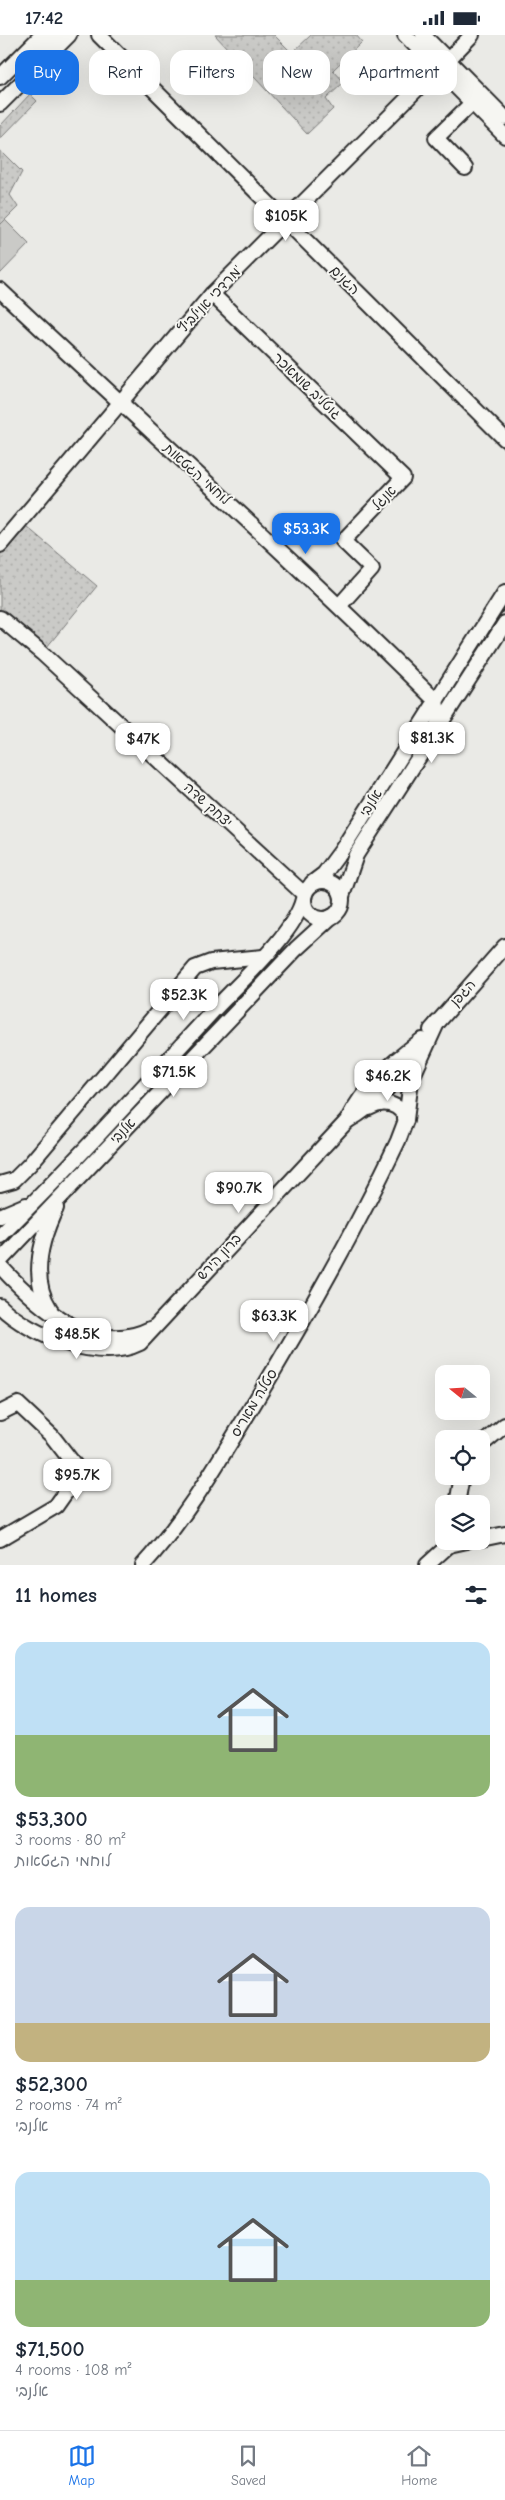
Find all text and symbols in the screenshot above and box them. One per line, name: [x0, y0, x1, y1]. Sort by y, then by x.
text: 17:42: [25, 7, 63, 29]
chip: Buy: [15, 50, 79, 95]
chip: Rent: [89, 50, 160, 95]
chip: Filters: [170, 50, 253, 95]
chip: New: [263, 50, 330, 95]
chip: Apartment: [340, 50, 457, 95]
pin: $105K: [251, 199, 321, 242]
text: $105K: [265, 207, 307, 225]
street label: מרדכי אנילביץ': [174, 262, 246, 336]
street label: הגנים: [327, 262, 363, 298]
street label: גוטליב שומאכר: [269, 349, 345, 423]
street label: לוחמי הגטאות: [159, 439, 234, 509]
street label: אנגל: [368, 482, 400, 514]
pin: $53.3K: [265, 513, 347, 555]
text: $53.3K: [283, 520, 329, 538]
pin: $81.3K: [391, 721, 473, 764]
pin: $47K: [113, 723, 173, 765]
text: $81.3K: [410, 729, 454, 747]
text: $47K: [126, 730, 160, 748]
street label: יצחק שדה: [180, 779, 236, 831]
street label: אלנבי: [356, 786, 386, 820]
street label: הגפן: [447, 976, 479, 1010]
pin: $52.3K: [143, 979, 225, 1021]
text: $52.3K: [161, 986, 207, 1004]
pin: $71.5K: [133, 1055, 215, 1098]
pin: $46.2K: [347, 1059, 429, 1102]
text: $71.5K: [152, 1063, 196, 1081]
text: $46.2K: [365, 1067, 411, 1085]
street label: אלנבי: [107, 1115, 139, 1147]
pin: $90.7K: [198, 1171, 280, 1214]
text: $90.7K: [216, 1179, 262, 1197]
street label: ברון הירש: [193, 1230, 245, 1284]
pin: $63.3K: [233, 1299, 315, 1342]
text: $63.3K: [251, 1307, 297, 1325]
pin: $48.5K: [36, 1317, 118, 1360]
text: $48.5K: [54, 1325, 100, 1343]
north arrow: [435, 1365, 490, 1420]
map controls: [435, 1365, 490, 1550]
street label: סטלה מאריס: [227, 1366, 281, 1440]
button: locate: [435, 1430, 490, 1485]
pin: $95.7K: [36, 1459, 118, 1501]
text: $95.7K: [54, 1466, 100, 1484]
button: layers: [435, 1495, 490, 1550]
icon: filters: [462, 1581, 490, 1609]
text: 11 homes: [15, 1583, 97, 1607]
icon: home: [208, 1675, 298, 1765]
text: $53,300: [15, 1807, 88, 1831]
text: 3 rooms · 80 m²: [15, 1831, 125, 1849]
text: לוחמי הגטאות: [15, 1852, 111, 1870]
icon: home: [208, 1940, 298, 2030]
text: $52,300: [15, 2072, 88, 2096]
text: 2 rooms · 74 m²: [15, 2096, 122, 2114]
text: אלנבי: [15, 2117, 48, 2135]
icon: home: [208, 2205, 298, 2295]
text: $71,500: [15, 2337, 85, 2361]
text: 4 rooms · 108 m²: [15, 2361, 131, 2379]
text: אלנבי: [15, 2382, 48, 2400]
tab: Map: [68, 2442, 96, 2489]
tab: Saved: [231, 2442, 266, 2489]
tab: Home: [401, 2442, 437, 2489]

